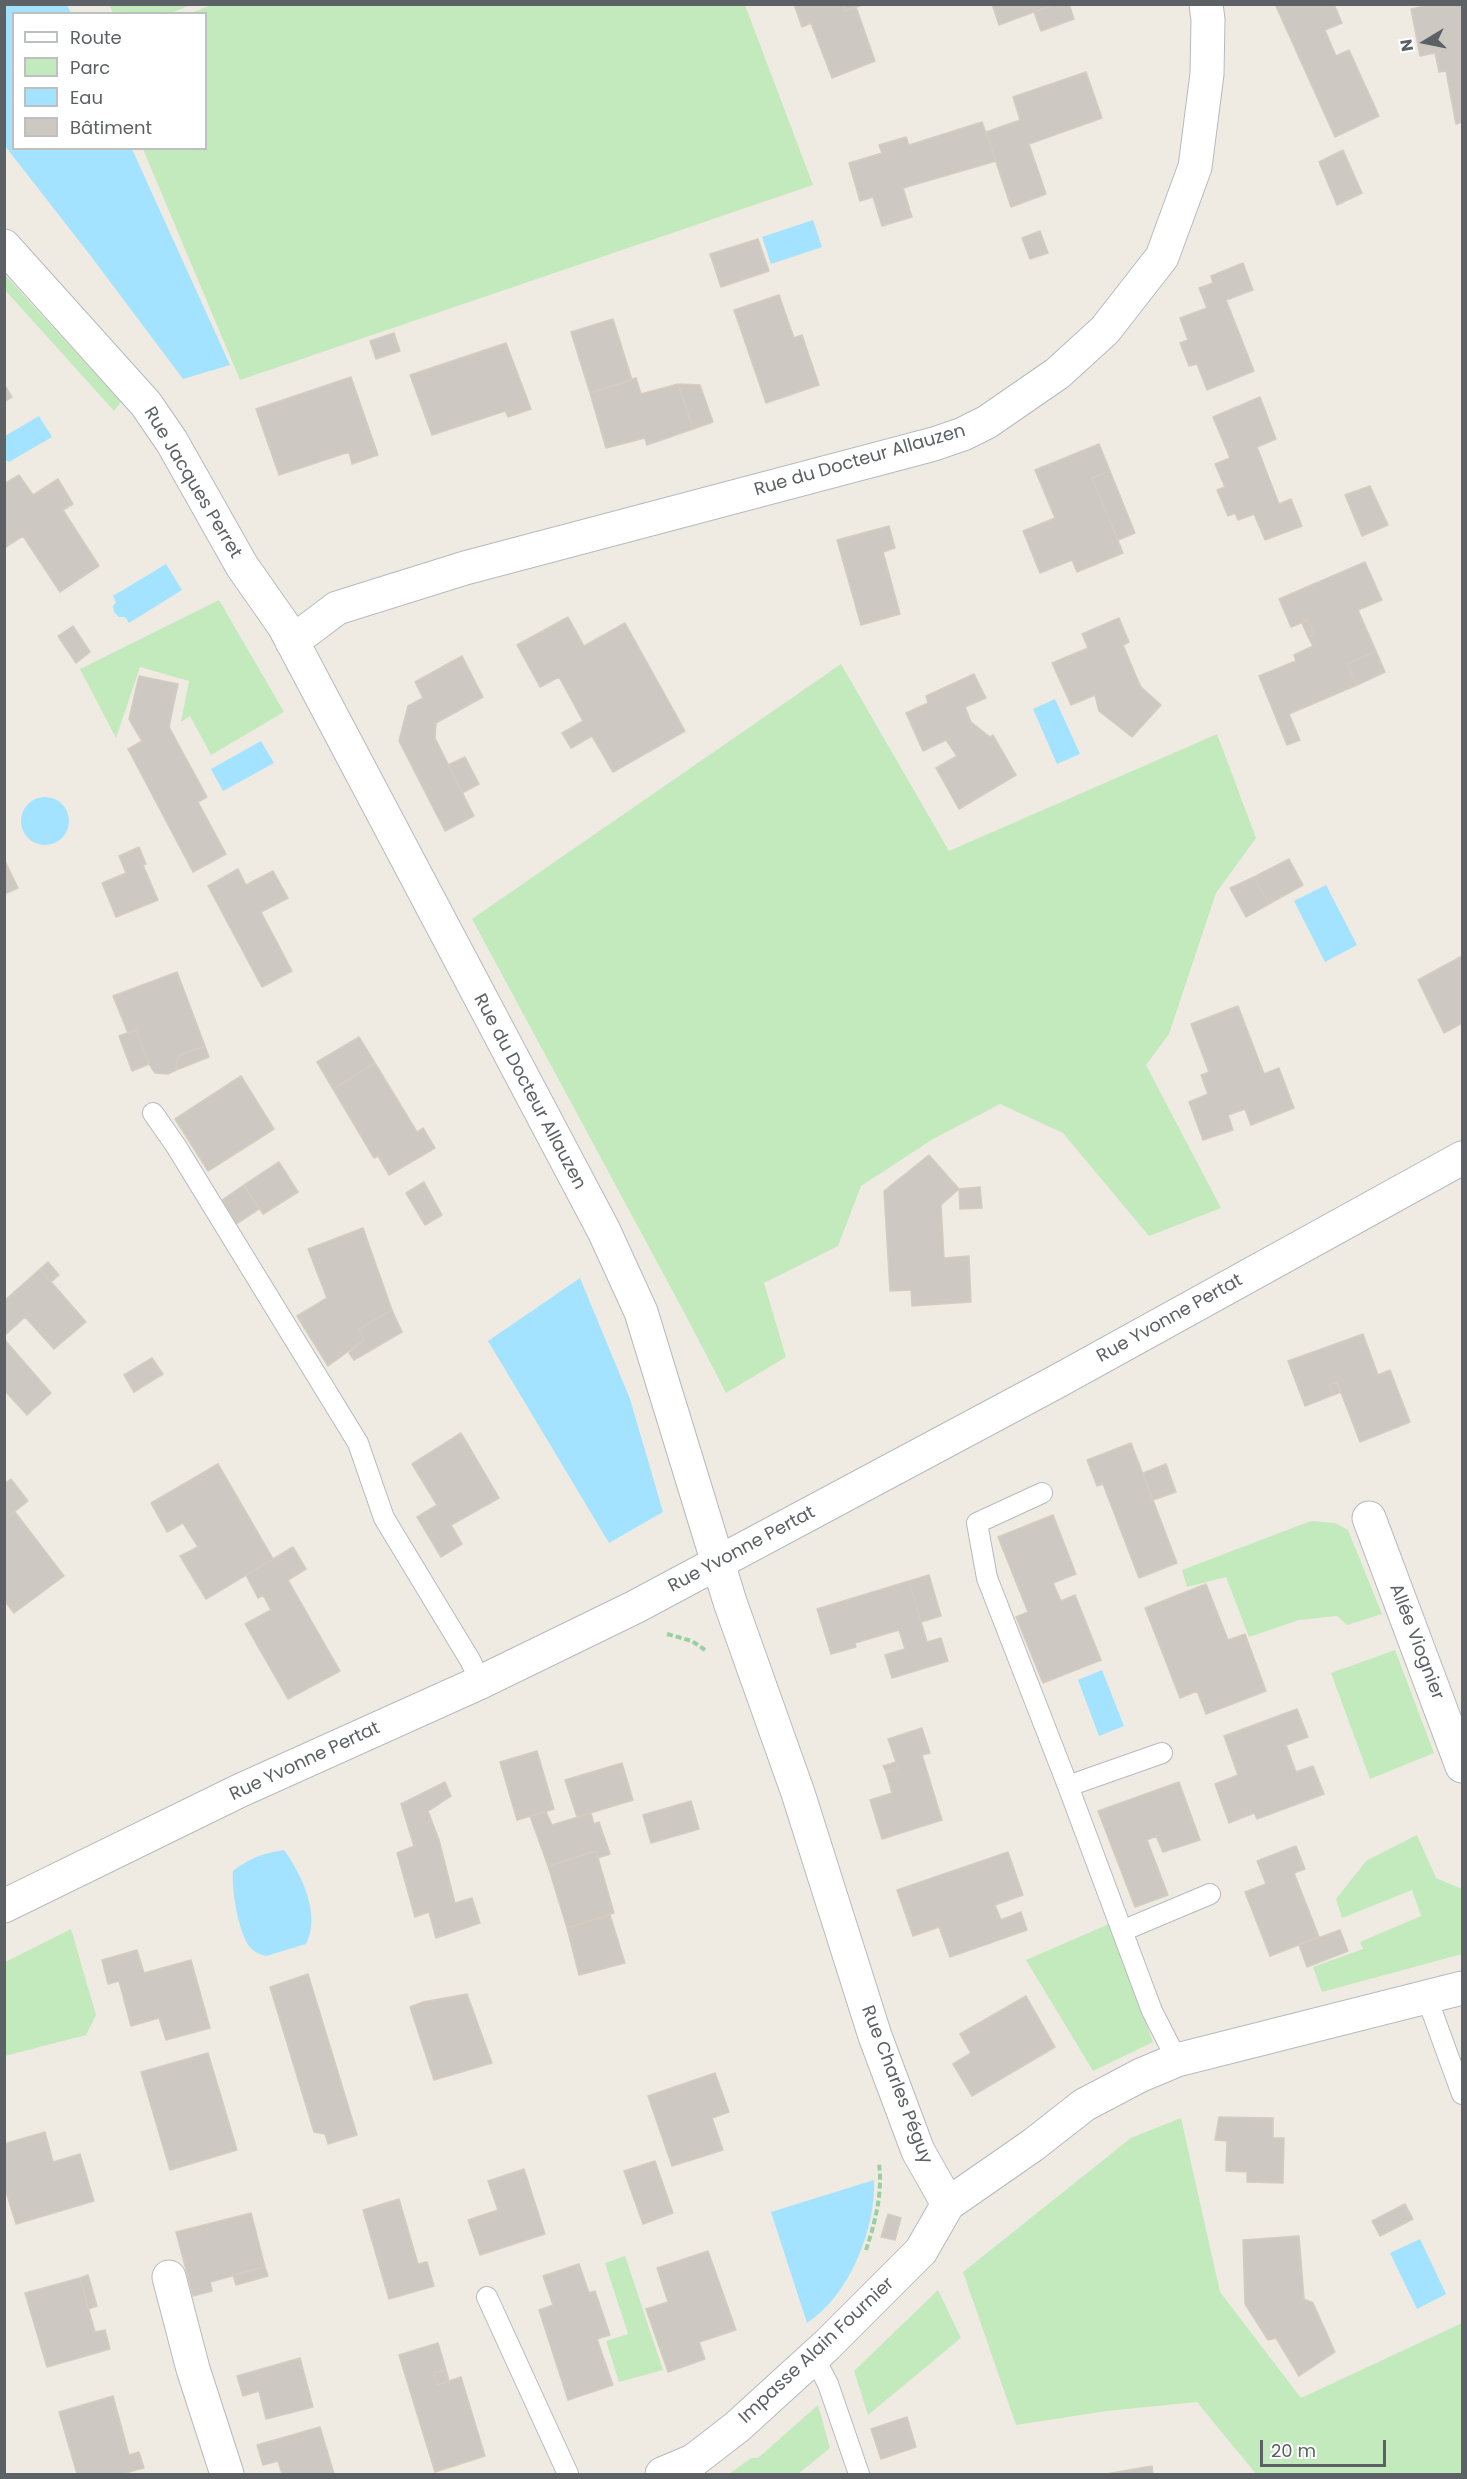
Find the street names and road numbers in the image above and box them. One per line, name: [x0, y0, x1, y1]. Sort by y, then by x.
street label: Rue Jacques Perret: [138, 403, 246, 563]
street label: Rue du Docteur Allauzen: [752, 421, 968, 501]
street label: Rue du Docteur Allauzen: [468, 991, 590, 1193]
street label: Rue Yvonne Pertat: [1093, 1270, 1247, 1368]
street label: Rue Yvonne Pertat: [665, 1502, 819, 1598]
street label: Allée Viognier: [1384, 1581, 1448, 1703]
street label: Rue Yvonne Pertat: [227, 1718, 383, 1806]
street label: Rue Charles Péguy: [856, 2003, 936, 2167]
street label: Impasse Alain Fournier: [735, 2273, 899, 2429]

